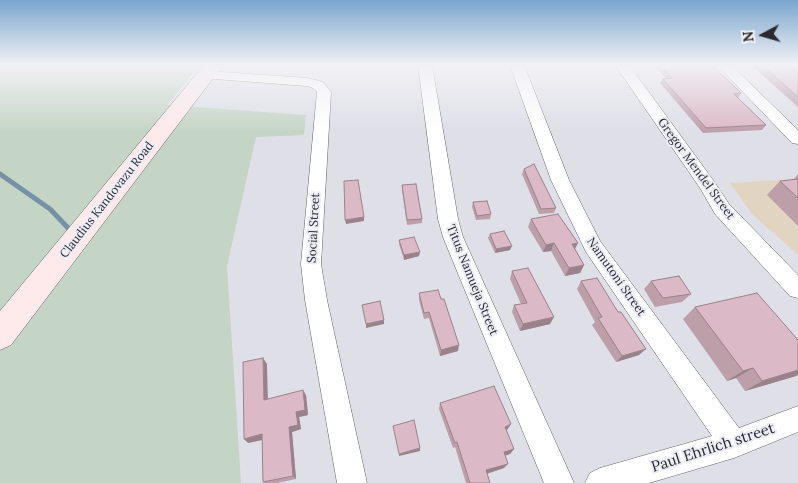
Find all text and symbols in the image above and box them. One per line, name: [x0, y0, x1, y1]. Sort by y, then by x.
north arrow: [738, 10, 788, 60]
text: N: [739, 30, 758, 43]
street label: Gregor Mendel Street: [654, 116, 738, 222]
street label: Claudius Kandovazu Road: [57, 139, 157, 261]
street label: Social Street: [305, 193, 323, 263]
street label: Titus Namueja Street: [443, 223, 501, 337]
street label: Namutoni Street: [584, 235, 648, 319]
street label: Paul Ehrlich street: [649, 420, 777, 476]

